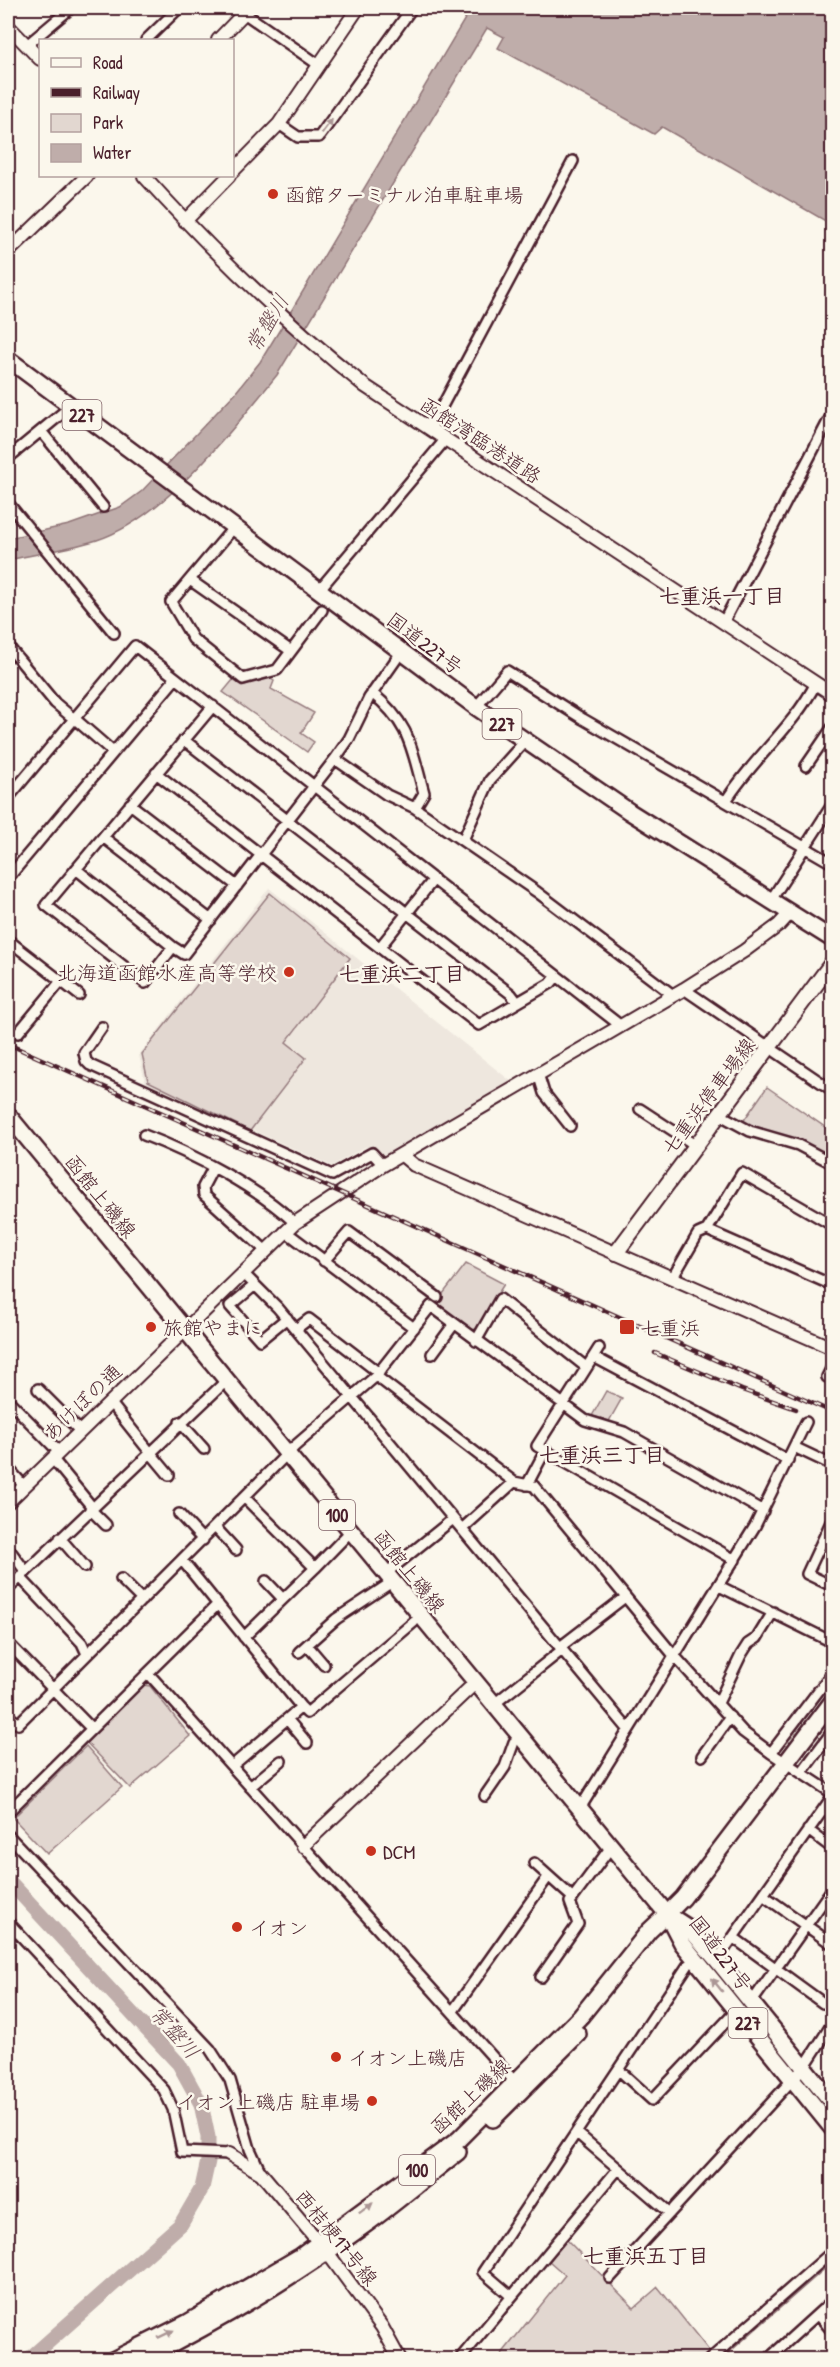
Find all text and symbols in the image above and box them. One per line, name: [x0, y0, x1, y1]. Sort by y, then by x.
legend: [39, 39, 234, 177]
text: Road: [93, 50, 123, 75]
text: Railway: [93, 80, 140, 105]
text: Park: [93, 110, 124, 135]
one-way arrow: [321, 119, 333, 135]
text: Water: [93, 140, 131, 165]
place label: 函館ターミナル泊車駐車場: [285, 181, 523, 208]
marker: 函館ターミナル泊車駐車場: [266, 187, 280, 201]
water label: 常盤川: [238, 289, 296, 357]
street label: 函館湾臨港道路: [415, 391, 547, 489]
road number: 227: [62, 400, 101, 430]
district label: 七重浜一丁目: [659, 581, 785, 610]
street label: 国道227号: [381, 606, 469, 680]
road number: 227: [482, 709, 522, 739]
place label: 北海道函館水産高等学校: [57, 959, 277, 986]
district label: 七重浜二丁目: [339, 959, 465, 988]
marker: 北海道函館水産高等学校: [282, 965, 296, 979]
street label: 七重浜停車場線: [655, 1032, 761, 1160]
street label: 函館上磯線: [59, 1149, 143, 1243]
place label: 旅館やまに: [163, 1314, 263, 1341]
place label: 七重浜: [640, 1314, 700, 1341]
marker: 七重浜: [618, 1318, 636, 1336]
marker: 旅館やまに: [144, 1320, 158, 1334]
street label: あけぼの通: [37, 1358, 127, 1446]
district label: 七重浜三丁目: [539, 1440, 665, 1469]
road number: 100: [319, 1500, 355, 1530]
street label: 函館上磯線: [368, 1524, 452, 1618]
place label: DCM: [383, 1838, 415, 1865]
marker: DCM: [364, 1844, 378, 1858]
street label: 国道227号: [684, 1909, 758, 1997]
place label: イオン: [249, 1914, 308, 1941]
marker: イオン: [230, 1920, 244, 1934]
one-way arrow: [710, 1977, 723, 1993]
water label: 常盤川: [143, 1999, 207, 2065]
road number: 227: [728, 2008, 768, 2038]
place label: イオン上磯店: [348, 2044, 467, 2071]
marker: イオン上磯店: [329, 2050, 343, 2064]
street label: 函館上磯線: [424, 2052, 516, 2140]
place label: イオン上磯店 駐車場: [176, 2088, 360, 2115]
marker: イオン上磯店 駐車場: [365, 2094, 379, 2108]
road number: 100: [399, 2155, 435, 2185]
street label: 西桔梗17号線: [290, 2183, 384, 2291]
one-way arrow: [357, 2202, 373, 2214]
district label: 七重浜五丁目: [583, 2241, 709, 2270]
one-way arrow: [157, 2329, 174, 2338]

